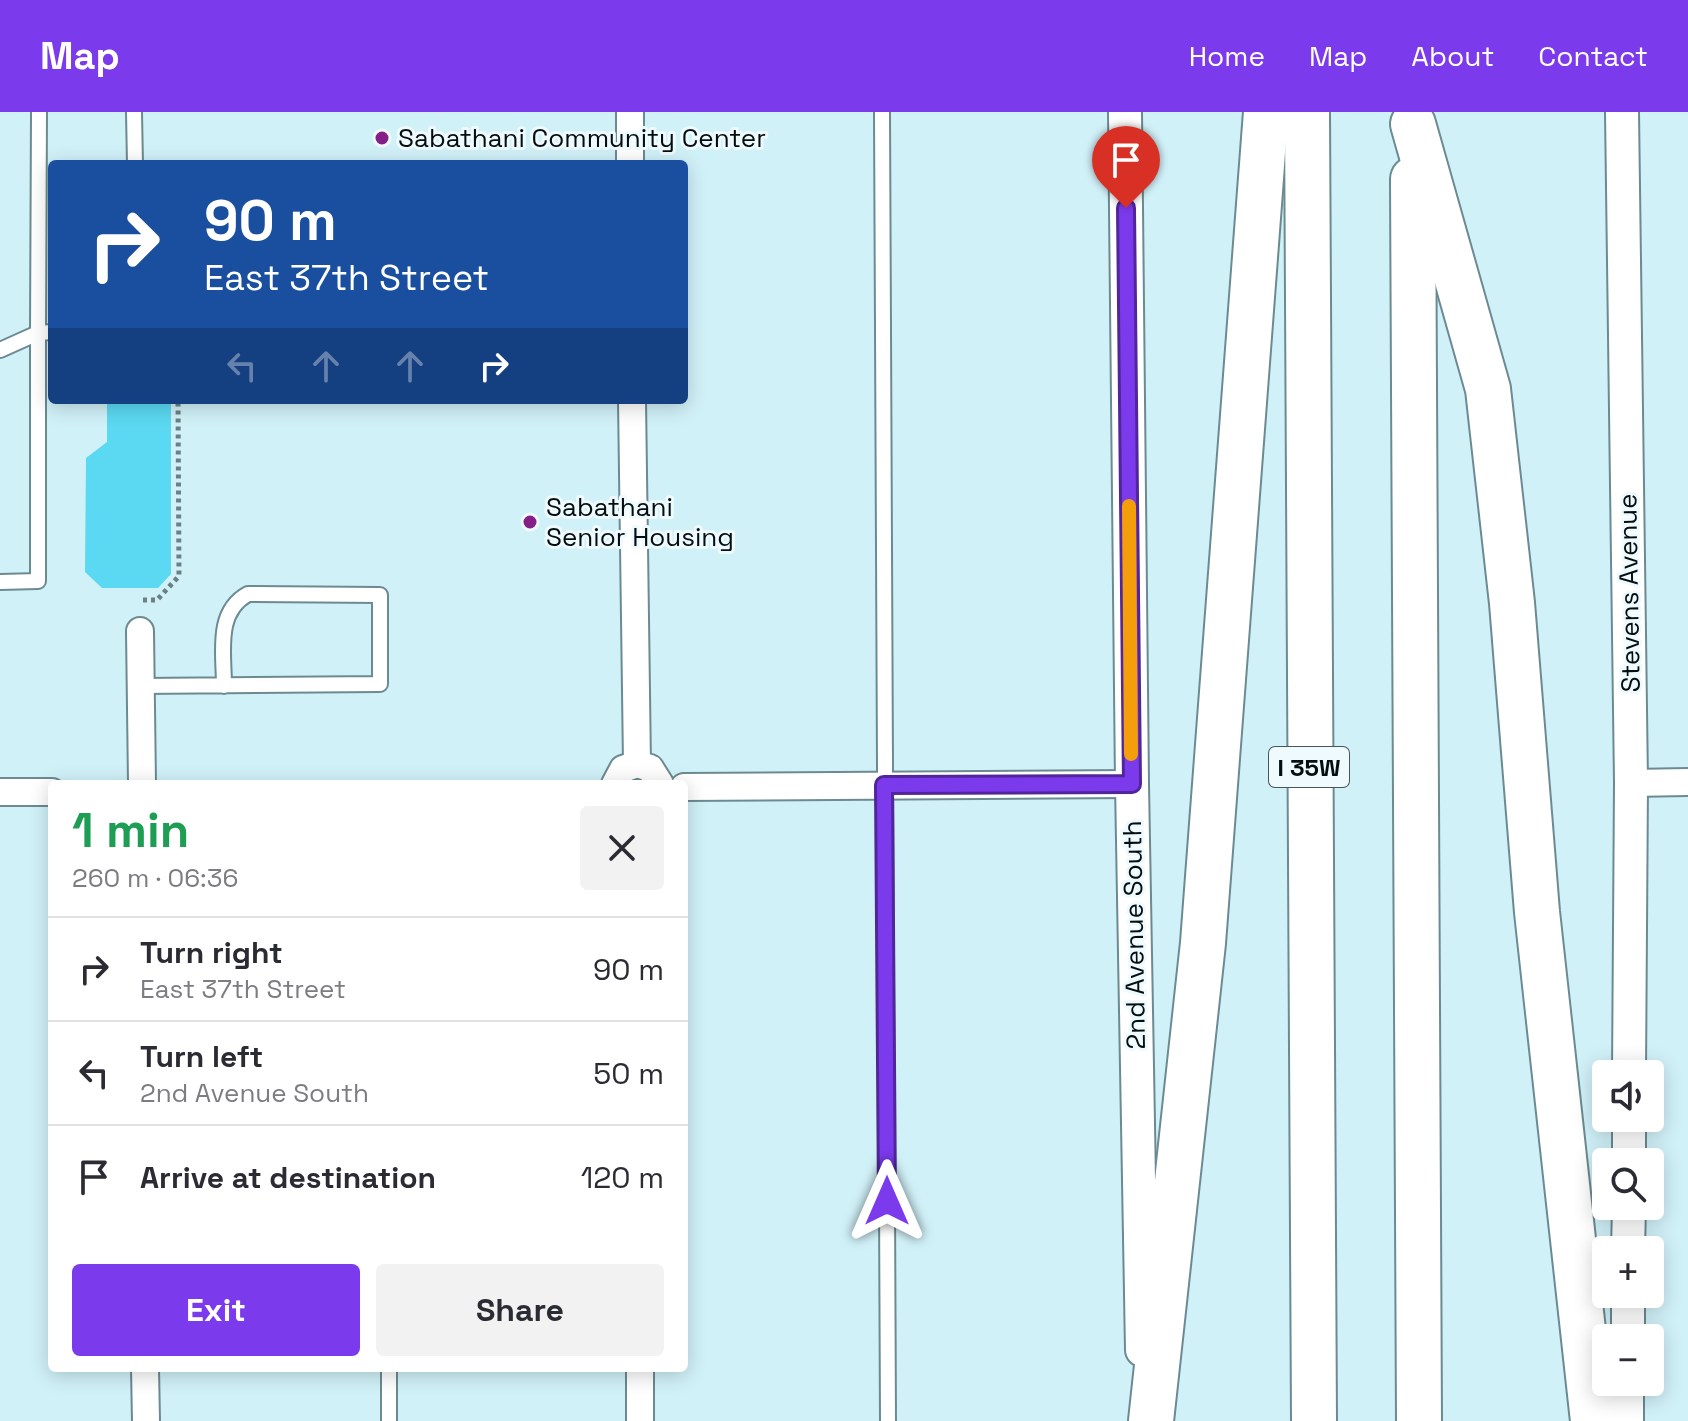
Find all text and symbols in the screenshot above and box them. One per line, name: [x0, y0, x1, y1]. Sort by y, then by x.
text: Map: [40, 32, 120, 80]
text: Home: [1189, 38, 1265, 74]
text: Map: [1309, 38, 1367, 74]
text: About: [1411, 38, 1494, 74]
text: Contact: [1538, 38, 1648, 74]
place label: Sabathani Community Center: [398, 121, 766, 155]
pin: [1092, 126, 1160, 208]
marker: Sabathani Community Center: [373, 129, 391, 147]
icon: arrive: [1104, 138, 1148, 182]
text: 90 m: [204, 185, 337, 256]
icon: right: [72, 192, 176, 296]
text: East 37th Street: [204, 255, 489, 301]
icon: left: [220, 344, 264, 388]
icon: ahead: [304, 344, 348, 388]
icon: ahead: [388, 344, 432, 388]
icon: right: [472, 344, 516, 388]
place label: Sabathani Senior Housing: [546, 490, 734, 554]
street label: Stevens Avenue: [1610, 493, 1648, 693]
marker: Sabathani Senior Housing: [521, 513, 539, 531]
road number: I 35W: [1269, 747, 1349, 787]
text: 1 min: [72, 800, 189, 861]
button: close: [580, 806, 664, 890]
street label: 2nd Avenue South: [1115, 820, 1153, 1050]
text: 260 m · 06:36: [72, 861, 238, 895]
text: Turn right: [140, 933, 283, 972]
icon: right: [72, 947, 116, 991]
text: 90 m: [593, 950, 664, 989]
text: East 37th Street: [140, 972, 346, 1006]
text: Turn left: [140, 1037, 263, 1076]
icon: left: [72, 1051, 116, 1095]
text: 50 m: [593, 1054, 664, 1093]
map controls: [1592, 1060, 1664, 1396]
button: sound: [1592, 1060, 1664, 1132]
text: 2nd Avenue South: [140, 1076, 369, 1110]
button: search: [1592, 1148, 1664, 1220]
icon: arrive: [72, 1155, 116, 1199]
text: Arrive at destination: [140, 1158, 436, 1197]
text: 120 m: [581, 1158, 664, 1197]
position arrow: [845, 1159, 929, 1243]
button: +: [1592, 1236, 1664, 1308]
button: Exit: [72, 1264, 360, 1356]
button: Share: [376, 1264, 664, 1356]
button: −: [1592, 1324, 1664, 1396]

